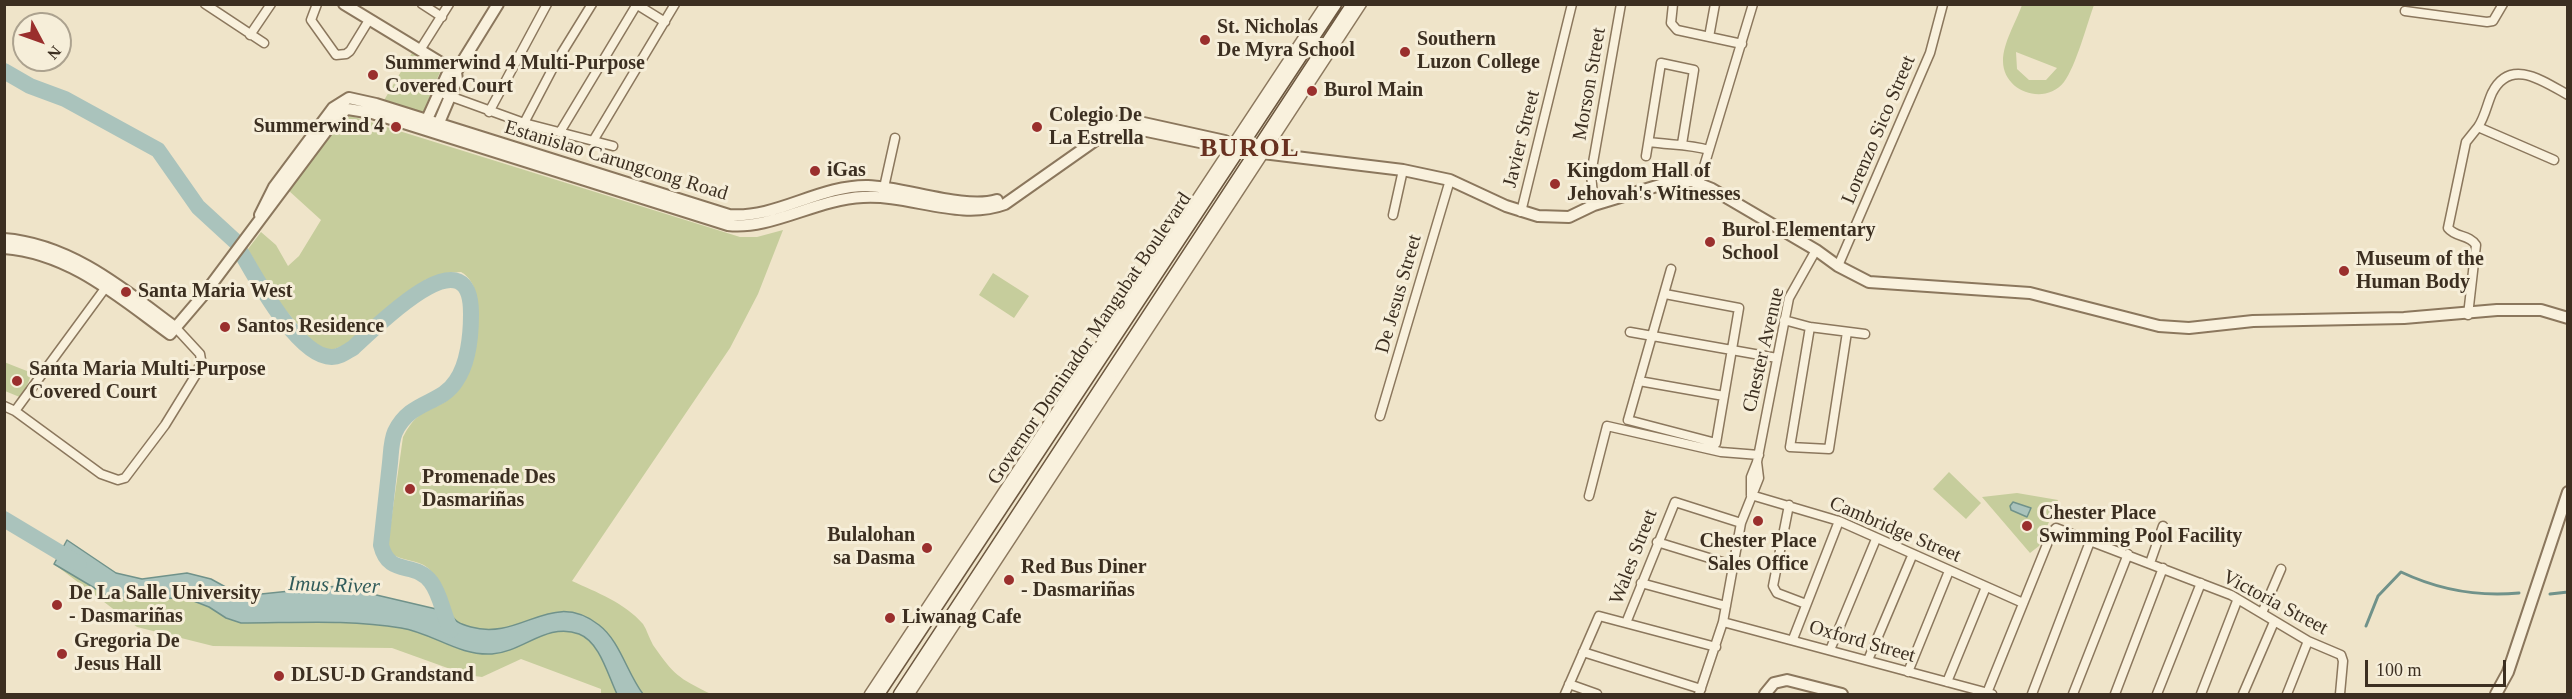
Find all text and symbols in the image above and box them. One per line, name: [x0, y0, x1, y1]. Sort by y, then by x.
north arrow: [12, 12, 72, 72]
place label: St. Nicholas De Myra School: [1217, 16, 1355, 63]
street label: Morson Street: [1568, 26, 1612, 142]
place label: Southern Luzon College: [1417, 28, 1540, 75]
marker: St. Nicholas De Myra School: [1198, 33, 1212, 47]
text: N: [44, 43, 65, 63]
marker: Southern Luzon College: [1398, 45, 1412, 59]
place label: Summerwind 4 Multi-Purpose Covered Court: [385, 52, 645, 99]
street label: Lorenzo Sico Street: [1837, 52, 1921, 208]
marker: Summerwind 4 Multi-Purpose Covered Court: [366, 68, 380, 82]
place label: Burol Main: [1324, 79, 1423, 103]
marker: Burol Main: [1305, 84, 1319, 98]
street label: Javier Street: [1498, 88, 1546, 190]
place label: Colegio De La Estrella: [1049, 104, 1144, 151]
place label: Summerwind 4: [253, 115, 384, 139]
street label: Estanislao Carungcong Road: [501, 116, 731, 206]
marker: Summerwind 4: [389, 120, 403, 134]
marker: Colegio De La Estrella: [1030, 120, 1044, 134]
district label: BUROL: [1200, 133, 1300, 165]
place label: iGas: [827, 159, 866, 183]
place label: Kingdom Hall of Jehovah's Witnesses: [1567, 160, 1741, 207]
marker: iGas: [808, 164, 822, 178]
marker: Kingdom Hall of Jehovah's Witnesses: [1548, 177, 1562, 191]
street label: Governor Dominador Mangubat Boulevard: [983, 188, 1197, 490]
place label: Burol Elementary School: [1722, 219, 1876, 266]
street label: De Jesus Street: [1371, 232, 1427, 356]
marker: Burol Elementary School: [1703, 235, 1717, 249]
place label: Museum of the Human Body: [2356, 248, 2484, 295]
marker: Museum of the Human Body: [2337, 264, 2351, 278]
place label: Santa Maria West: [138, 280, 292, 304]
marker: Santa Maria West: [119, 285, 133, 299]
street label: Chester Avenue: [1738, 286, 1790, 414]
place label: Santos Residence: [237, 315, 384, 339]
marker: Santos Residence: [218, 320, 232, 334]
place label: Santa Maria Multi-Purpose Covered Court: [29, 358, 266, 405]
marker: Santa Maria Multi-Purpose Covered Court: [10, 374, 24, 388]
place label: Promenade Des Dasmariñas: [422, 466, 555, 513]
marker: Promenade Des Dasmariñas: [403, 482, 417, 496]
street label: Cambridge Street: [1826, 492, 1964, 568]
place label: Chester Place Swimming Pool Facility: [2039, 502, 2242, 549]
street label: Wales Street: [1605, 506, 1663, 608]
marker: Chester Place Sales Office: [1751, 514, 1765, 528]
marker: Chester Place Swimming Pool Facility: [2020, 519, 2034, 533]
place label: Bulalohan sa Dasma: [827, 524, 915, 571]
place label: Chester Place Sales Office: [1699, 530, 1817, 577]
marker: Bulalohan sa Dasma: [920, 541, 934, 555]
place label: Red Bus Diner - Dasmariñas: [1021, 556, 1147, 603]
street label: Victoria Street: [2218, 565, 2332, 641]
water label: Imus River: [288, 572, 380, 600]
marker: Red Bus Diner - Dasmariñas: [1002, 573, 1016, 587]
place label: De La Salle University - Dasmariñas: [69, 582, 261, 629]
marker: De La Salle University - Dasmariñas: [50, 598, 64, 612]
place label: Liwanag Cafe: [902, 606, 1021, 630]
marker: Liwanag Cafe: [883, 611, 897, 625]
street label: Oxford Street: [1806, 615, 1918, 669]
place label: Gregoria De Jesus Hall: [74, 630, 180, 677]
marker: Gregoria De Jesus Hall: [55, 647, 69, 661]
scale bar: [2368, 648, 2509, 686]
text: 100 m: [2376, 660, 2422, 680]
place label: DLSU-D Grandstand: [291, 664, 474, 688]
marker: DLSU-D Grandstand: [272, 669, 286, 683]

